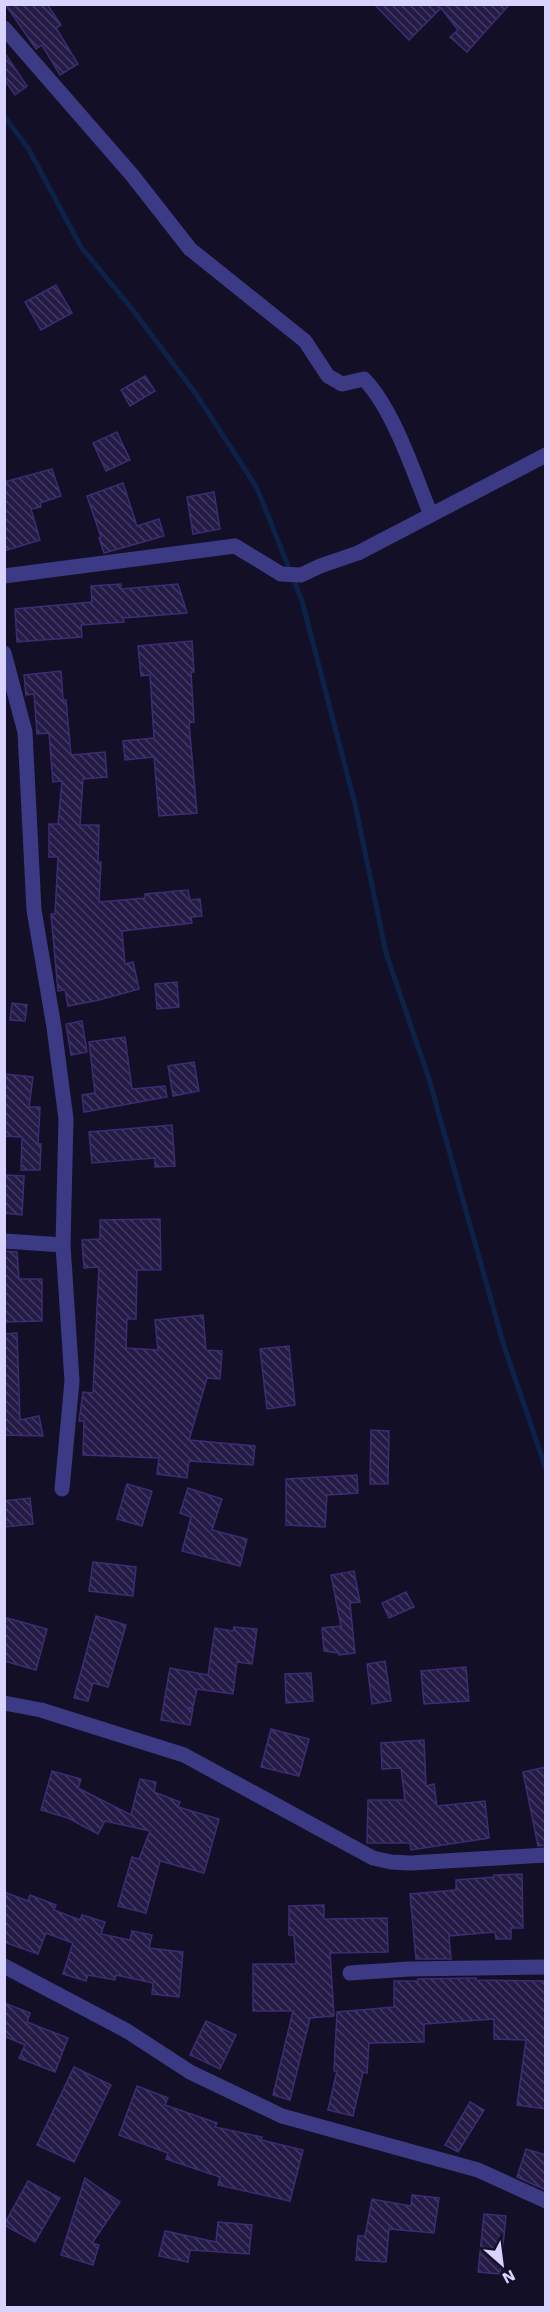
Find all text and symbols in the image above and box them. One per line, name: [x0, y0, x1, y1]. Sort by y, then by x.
north arrow: [472, 2234, 532, 2294]
text: N: [499, 2266, 519, 2288]

